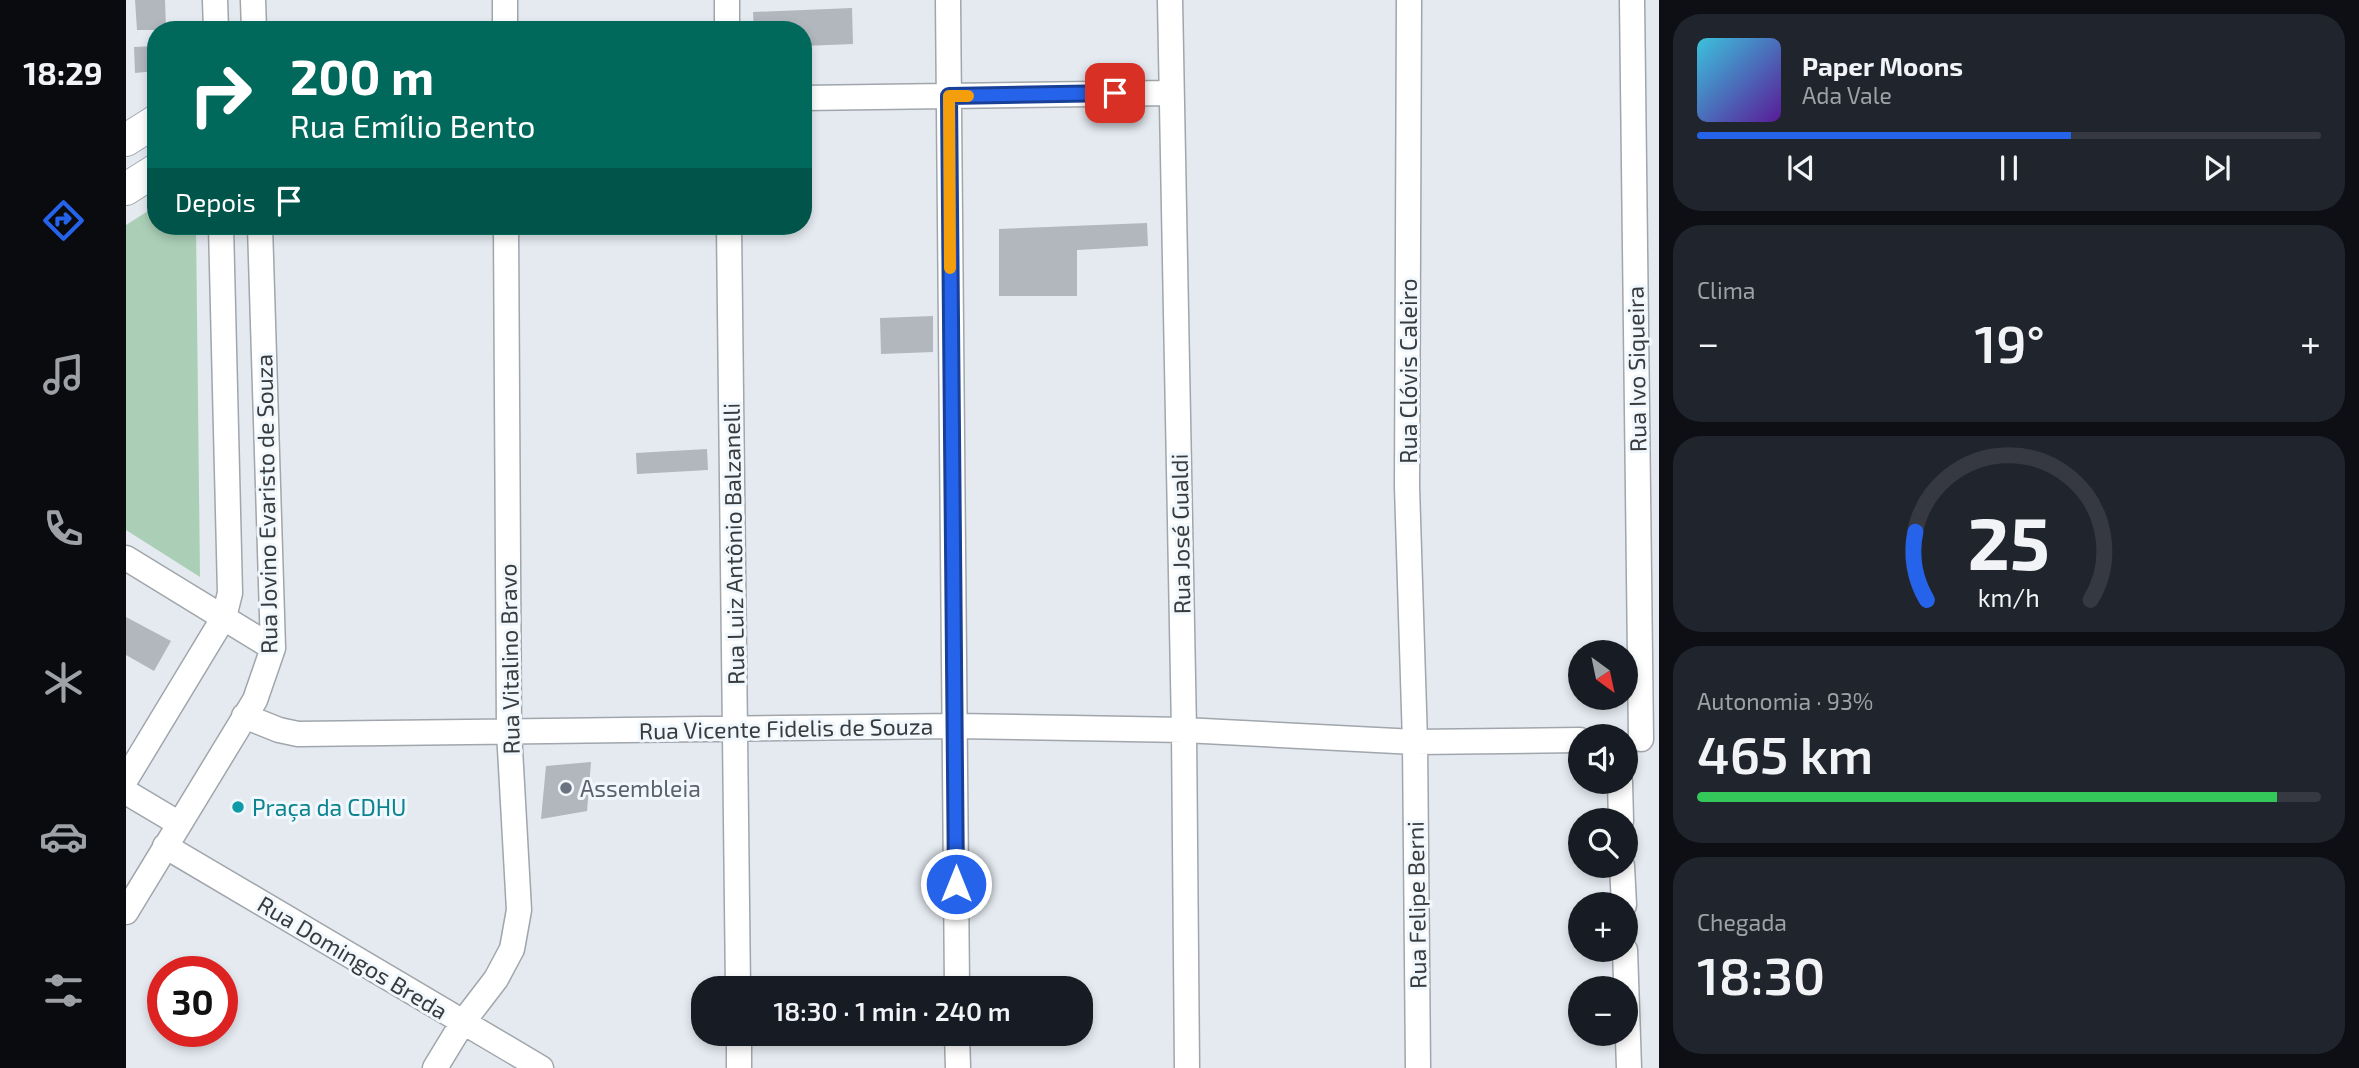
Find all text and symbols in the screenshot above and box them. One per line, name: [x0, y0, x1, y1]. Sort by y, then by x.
text: 200 m: [290, 46, 434, 105]
icon: right: [175, 49, 266, 140]
text: Paper Moons: [1802, 50, 1963, 81]
text: 18:29: [23, 53, 103, 91]
pin: [1085, 63, 1145, 123]
icon: arrive: [1096, 74, 1134, 112]
text: Ada Vale: [1802, 81, 1892, 109]
text: Rua Emílio Bento: [290, 106, 535, 144]
icon: previous: [1782, 149, 1820, 187]
icon: pause: [1990, 149, 2028, 187]
icon: next: [2198, 149, 2236, 187]
icon: arrive: [270, 182, 308, 220]
text: Depois: [175, 186, 256, 217]
icon: directions: [39, 196, 88, 245]
text: Clima: [1697, 276, 1755, 304]
street label: Rua Clóvis Caleiro: [1394, 278, 1422, 464]
street label: Rua Ivo Siqueira: [1621, 286, 1651, 452]
text: 19°: [1974, 311, 2045, 373]
text: −: [1697, 319, 1719, 365]
text: +: [2300, 319, 2321, 365]
icon: music: [39, 350, 88, 399]
street label: Rua Jovino Evaristo de Souza: [249, 354, 283, 654]
street label: Rua Luiz Antônio Balzanelli: [717, 403, 749, 685]
street label: Rua José Gualdi: [1165, 453, 1195, 615]
text: 25: [1968, 497, 2050, 585]
icon: phone: [39, 504, 88, 553]
street label: Rua Vitalino Bravo: [493, 563, 525, 755]
text: km/h: [1978, 582, 2040, 612]
north arrow: [1568, 640, 1638, 710]
map controls: [1568, 640, 1638, 1046]
icon: climate: [39, 658, 88, 707]
text: Autonomia · 93%: [1697, 687, 1873, 715]
street label: Rua Vicente Fidelis de Souza: [639, 711, 933, 745]
text: 465 km: [1697, 722, 1873, 784]
button: sound: [1568, 724, 1638, 794]
place label: Assembleia: [580, 774, 701, 802]
marker: Assembleia: [558, 780, 574, 796]
place label: Praça da CDHU: [252, 793, 406, 822]
marker: Praça da CDHU: [230, 799, 246, 815]
button: search: [1568, 808, 1638, 878]
icon: car: [39, 812, 88, 861]
street label: Rua Felipe Berni: [1401, 821, 1431, 989]
position arrow: [919, 847, 993, 921]
street label: Rua Domingos Breda: [253, 889, 453, 1025]
button: +: [1568, 892, 1638, 962]
text: Chegada: [1697, 908, 1787, 936]
text: 18:30: [1697, 943, 1825, 1005]
speed limit sign: 30: [147, 956, 238, 1047]
icon: filters: [39, 966, 88, 1015]
button: −: [1568, 976, 1638, 1046]
text: 18:30 · 1 min · 240 m: [773, 995, 1011, 1026]

